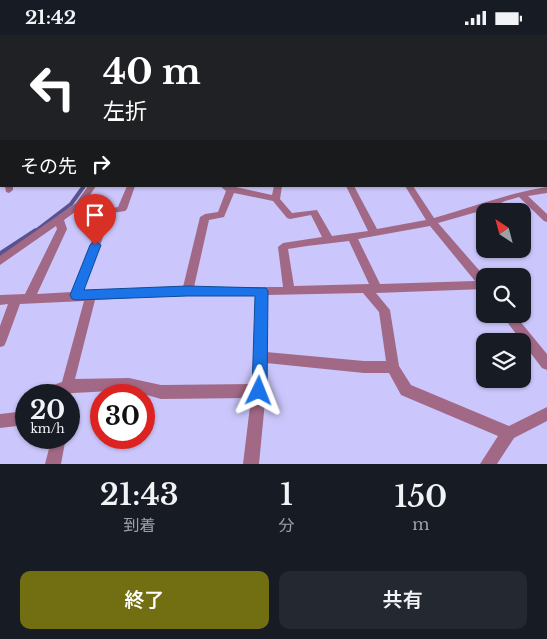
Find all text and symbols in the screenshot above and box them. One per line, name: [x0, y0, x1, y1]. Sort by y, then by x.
text: 21:42: [25, 6, 76, 29]
text: 40 m: [103, 50, 201, 93]
icon: left: [20, 55, 85, 120]
text: 左折: [103, 98, 147, 125]
icon: right: [87, 150, 115, 178]
text: その先: [20, 155, 77, 178]
pin: [74, 194, 116, 245]
icon: arrive: [81, 201, 109, 229]
north arrow: [476, 203, 531, 257]
map controls: [476, 203, 531, 388]
button: search: [476, 268, 531, 323]
button: layers: [476, 333, 531, 388]
position arrow: [232, 364, 284, 416]
speed limit sign: 30: [90, 384, 155, 449]
text: 20: [30, 395, 65, 426]
text: km/h: [30, 421, 65, 436]
text: 21:43: [100, 476, 179, 513]
text: 1: [280, 476, 293, 513]
text: 150: [394, 478, 447, 515]
text: m: [412, 514, 429, 534]
text: 到着: [123, 515, 155, 535]
text: 分: [278, 515, 294, 535]
button: 終了: [20, 571, 269, 629]
button: 共有: [279, 571, 527, 629]

